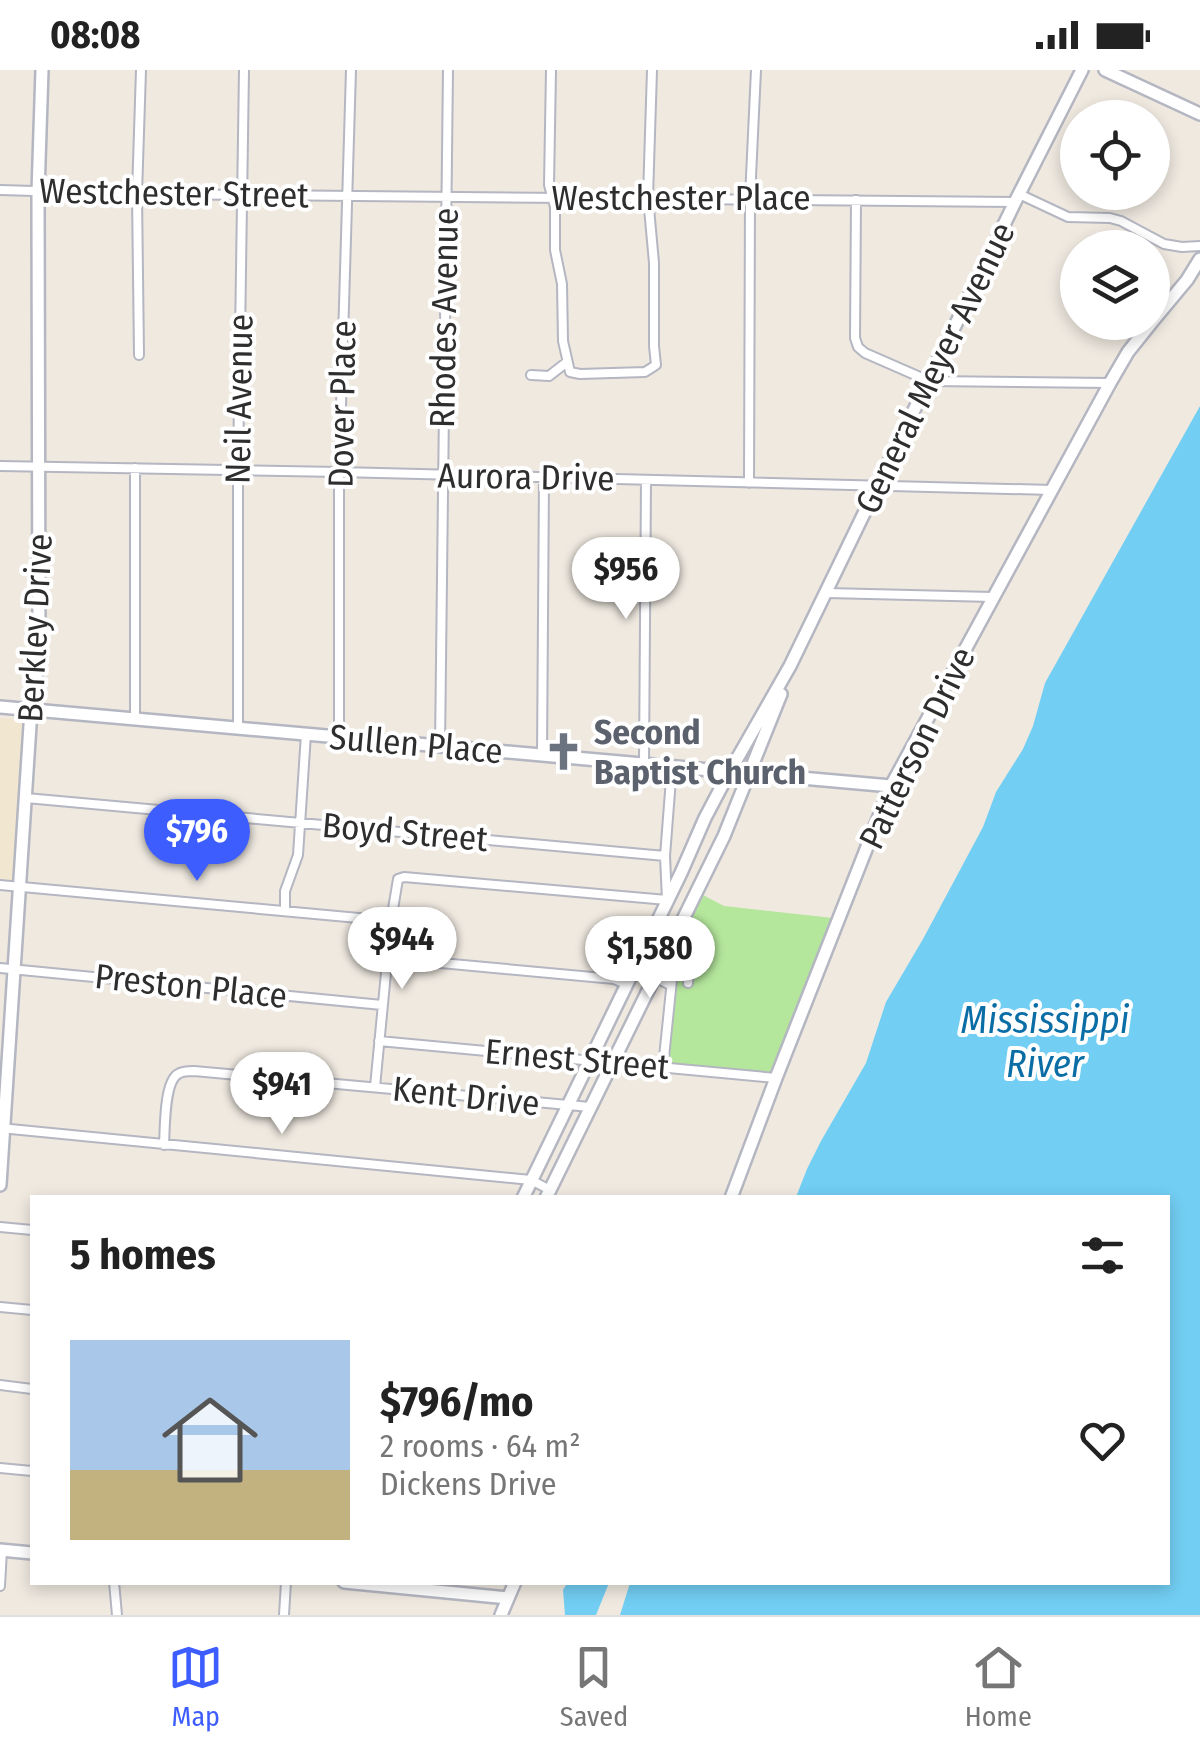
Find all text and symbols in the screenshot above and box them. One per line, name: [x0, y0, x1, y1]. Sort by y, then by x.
text: 08:08: [50, 12, 140, 58]
map controls: [1060, 100, 1170, 340]
button: locate: [1060, 100, 1170, 210]
street label: Westchester Street: [39, 170, 310, 216]
street label: Westchester Place: [551, 177, 811, 219]
street label: Rhodes Avenue: [421, 207, 467, 429]
street label: General Meyer Avenue: [846, 215, 1024, 521]
button: layers: [1060, 230, 1170, 340]
street label: Neil Avenue: [217, 314, 261, 484]
street label: Dover Place: [320, 320, 364, 488]
street label: Aurora Drive: [437, 454, 615, 500]
street label: Berkley Drive: [9, 532, 61, 724]
pin: $956: [567, 537, 685, 622]
text: $956: [594, 550, 658, 588]
street label: Patterson Drive: [850, 640, 984, 856]
place label: Second Baptist Church: [594, 711, 806, 793]
street label: Sullen Place: [328, 716, 504, 772]
church icon: Second Baptist Church: [543, 731, 585, 773]
pin: $796: [138, 799, 256, 884]
street label: Boyd Street: [321, 804, 490, 860]
text: $796: [166, 812, 228, 850]
pin: $944: [343, 907, 461, 992]
pin: $1,580: [569, 916, 731, 1001]
text: $944: [370, 920, 434, 958]
text: $1,580: [607, 929, 693, 967]
street label: Preston Place: [93, 955, 289, 1017]
water label: Mississippi River: [961, 997, 1130, 1087]
street label: Ernest Street: [483, 1030, 671, 1088]
pin: $941: [223, 1052, 341, 1137]
text: $941: [252, 1065, 312, 1103]
street label: Kent Drive: [390, 1067, 542, 1125]
icon: filters: [1075, 1228, 1130, 1283]
text: 5 homes: [70, 1230, 216, 1280]
text: $796/mo: [380, 1377, 534, 1427]
icon: home: [150, 1380, 270, 1500]
icon: heart: [1075, 1413, 1130, 1468]
text: 2 rooms · 64 m²: [380, 1427, 581, 1465]
text: Dickens Drive: [380, 1465, 557, 1503]
tab: Map: [168, 1640, 223, 1733]
tab: Saved: [560, 1640, 628, 1733]
tab: Home: [965, 1640, 1032, 1733]

